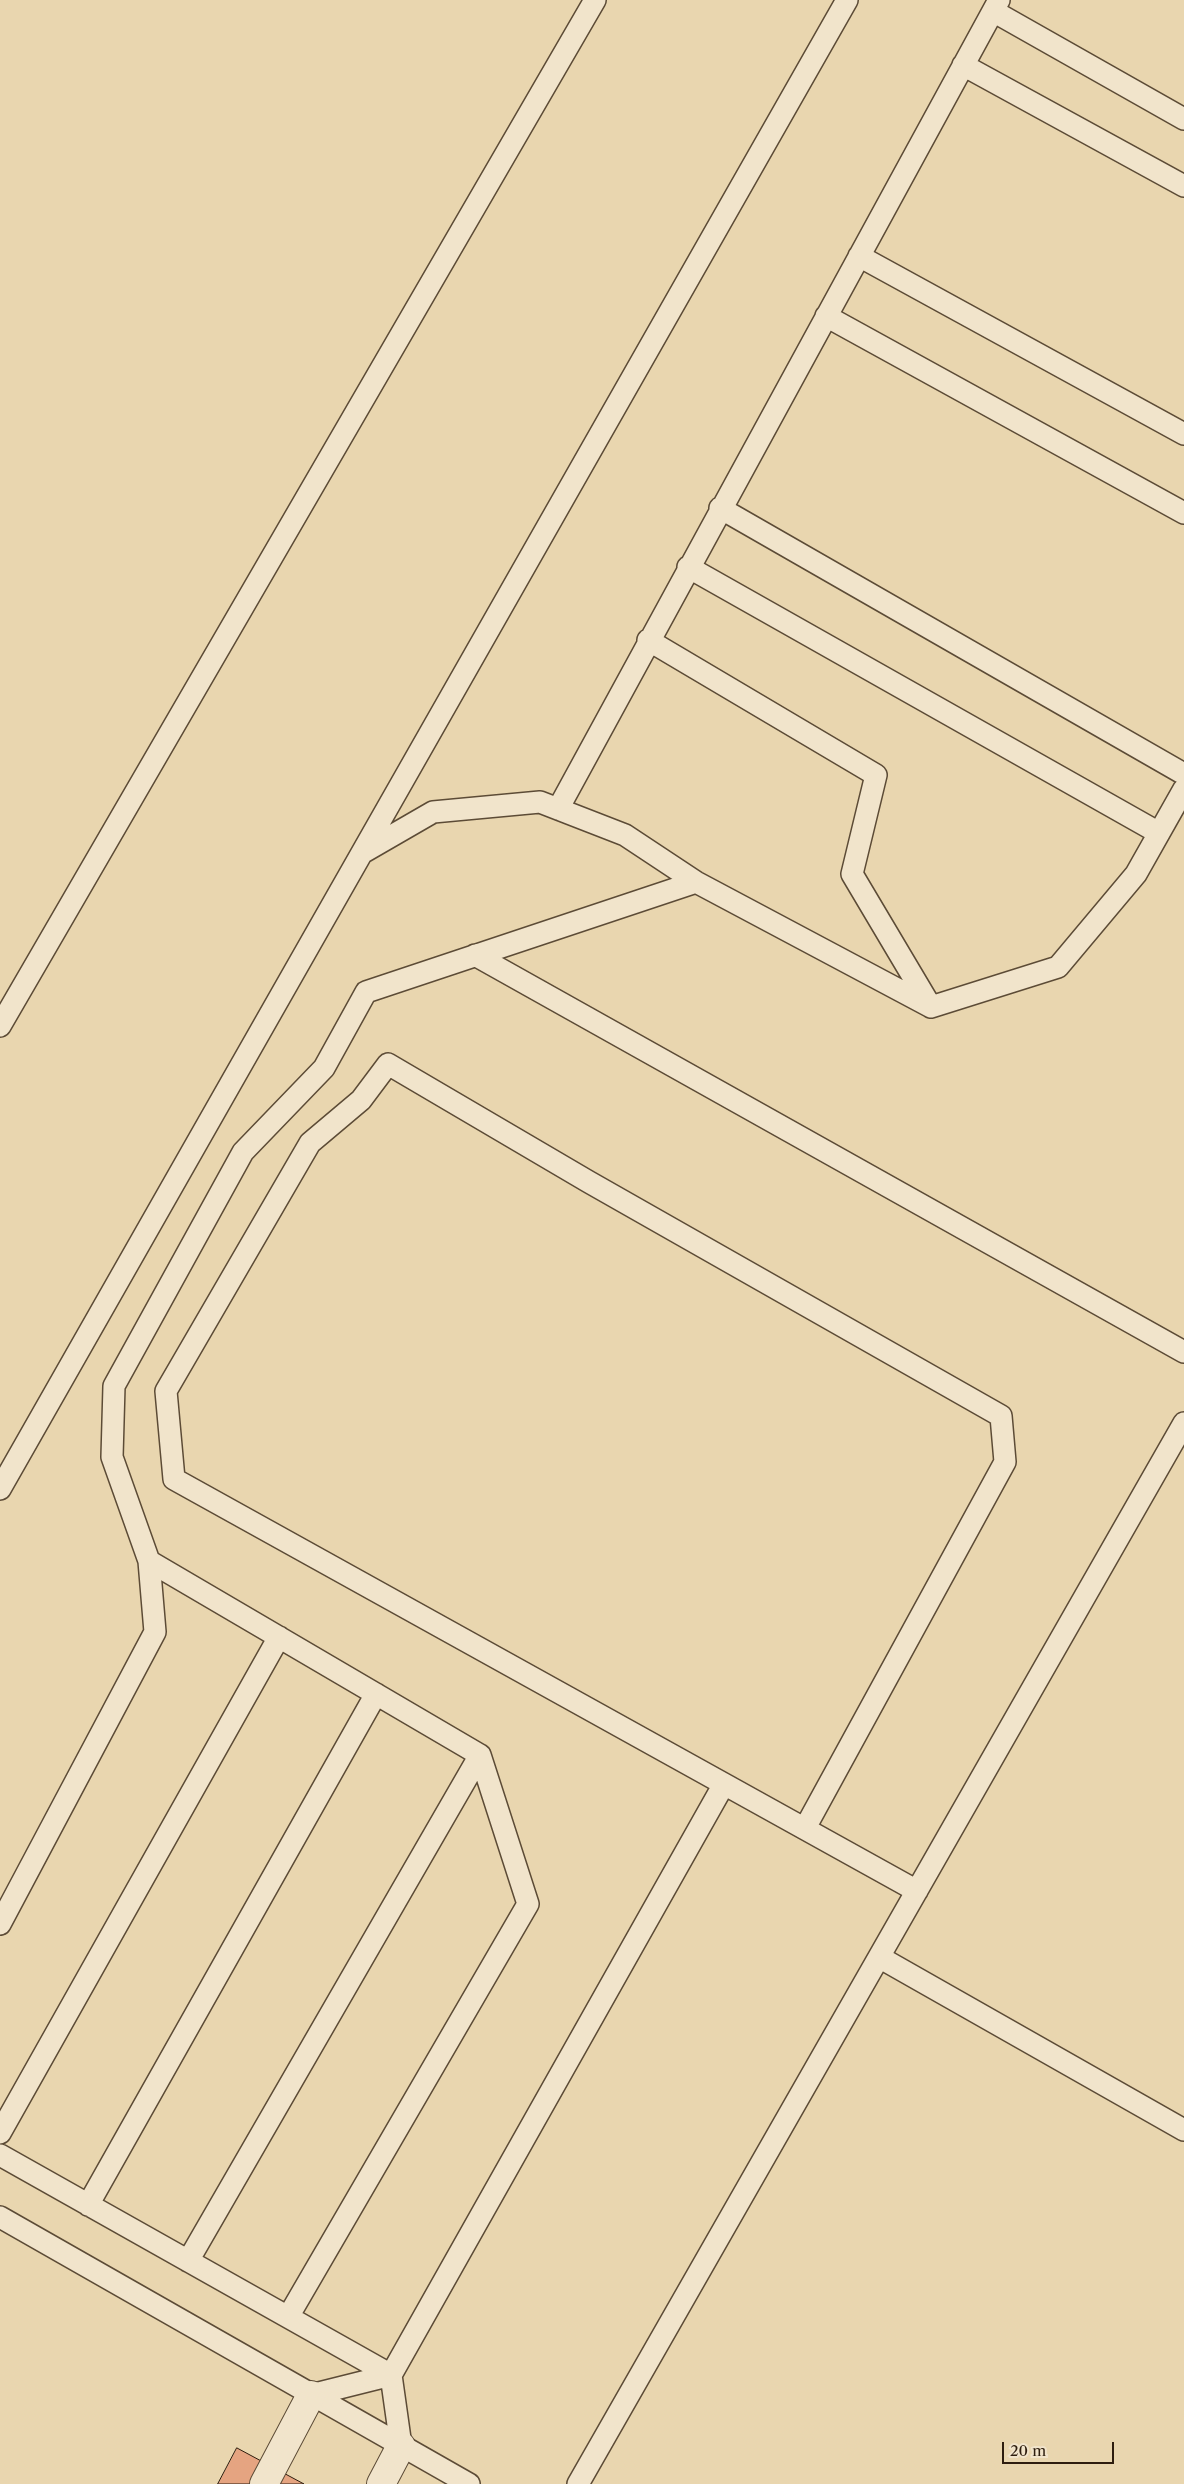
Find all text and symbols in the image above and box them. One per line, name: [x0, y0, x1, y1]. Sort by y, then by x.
scale bar: [1004, 2432, 1116, 2464]
text: 20 m: [1010, 2441, 1046, 2460]

